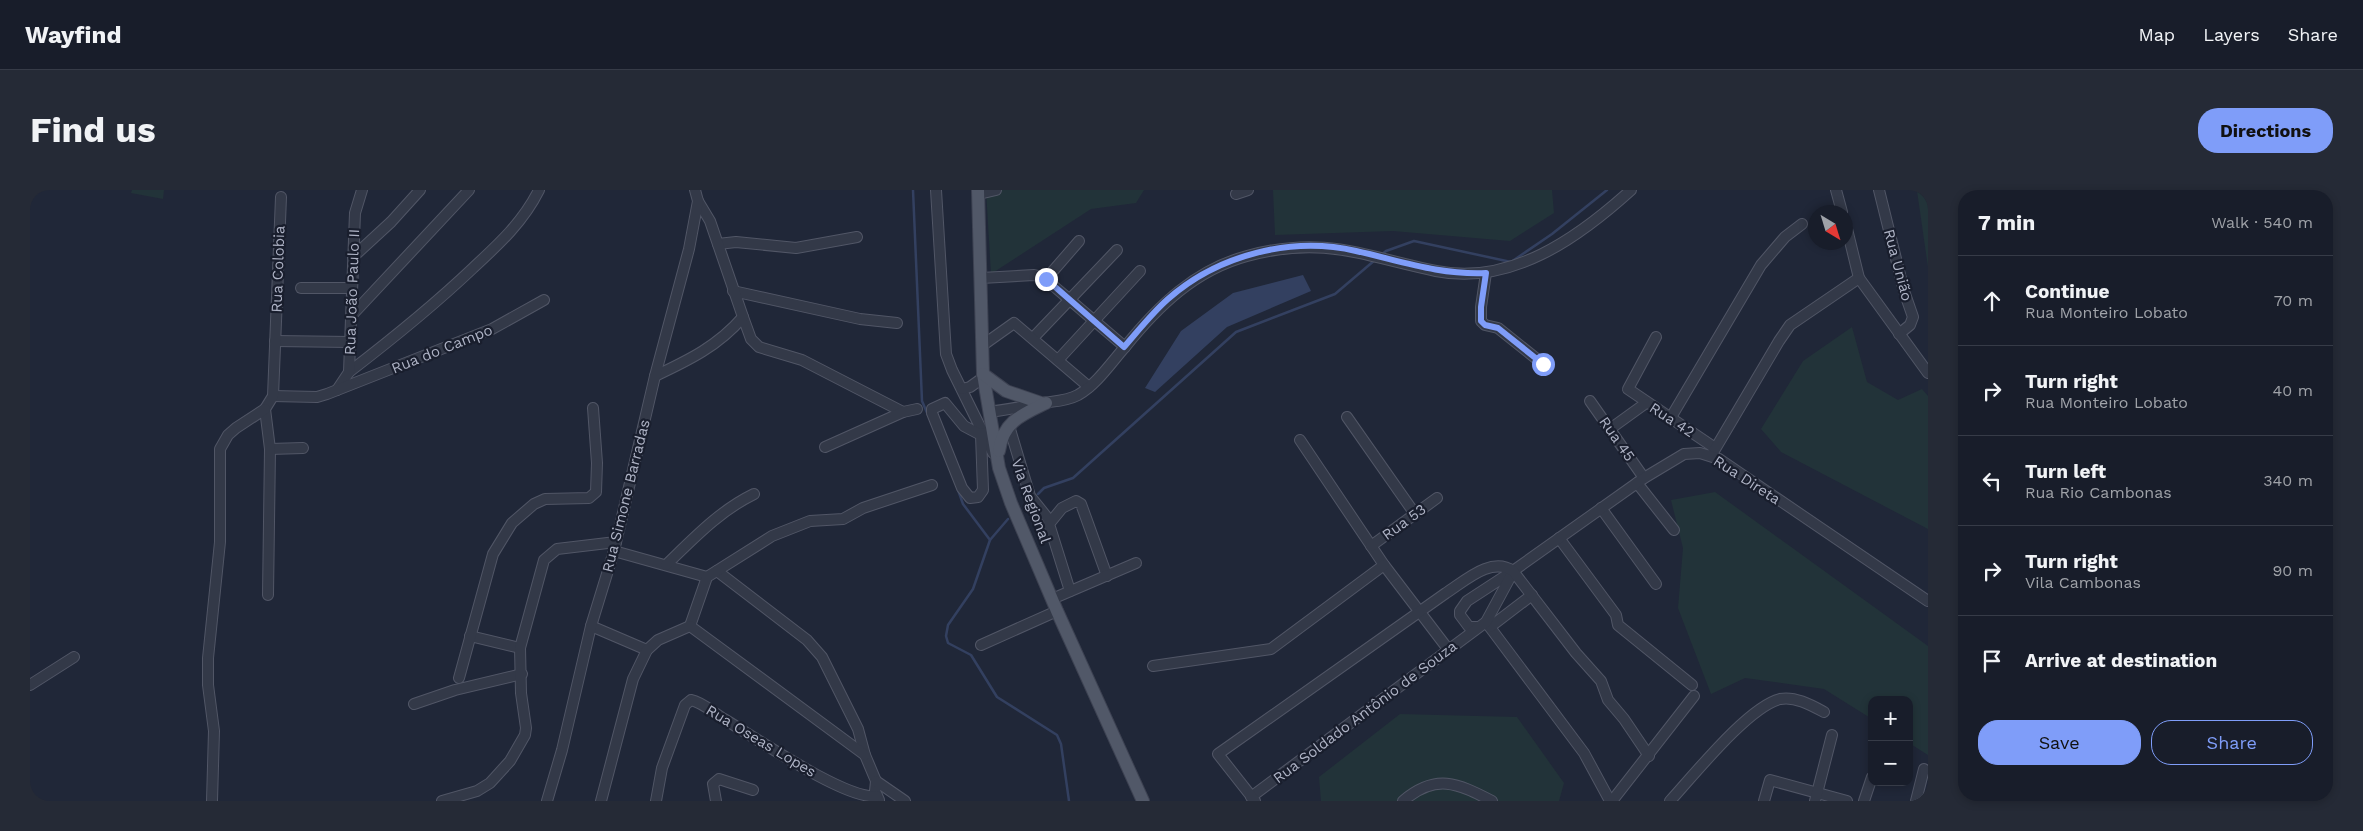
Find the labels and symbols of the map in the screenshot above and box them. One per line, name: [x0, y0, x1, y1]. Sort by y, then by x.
north arrow: [1808, 205, 1853, 250]
street label: Rua Colobia: [267, 225, 289, 313]
street label: Rua União: [1880, 227, 1916, 303]
street label: Rua João Paulo II: [341, 229, 363, 355]
route end: [1035, 268, 1058, 291]
street label: Rua do Campo: [389, 321, 495, 377]
route start: [1532, 353, 1555, 376]
street label: Rua 42: [1646, 399, 1698, 441]
street label: Rua 45: [1595, 413, 1639, 465]
street label: Rua Simone Barradas: [598, 418, 654, 574]
street label: Rua Direta: [1710, 452, 1784, 509]
street label: Via Regional: [1007, 456, 1055, 546]
street label: Rua 53: [1379, 500, 1429, 544]
street label: Rua Soldado Antônio de Souza: [1269, 637, 1461, 787]
street label: Rua Oseas Lopes: [703, 701, 819, 781]

